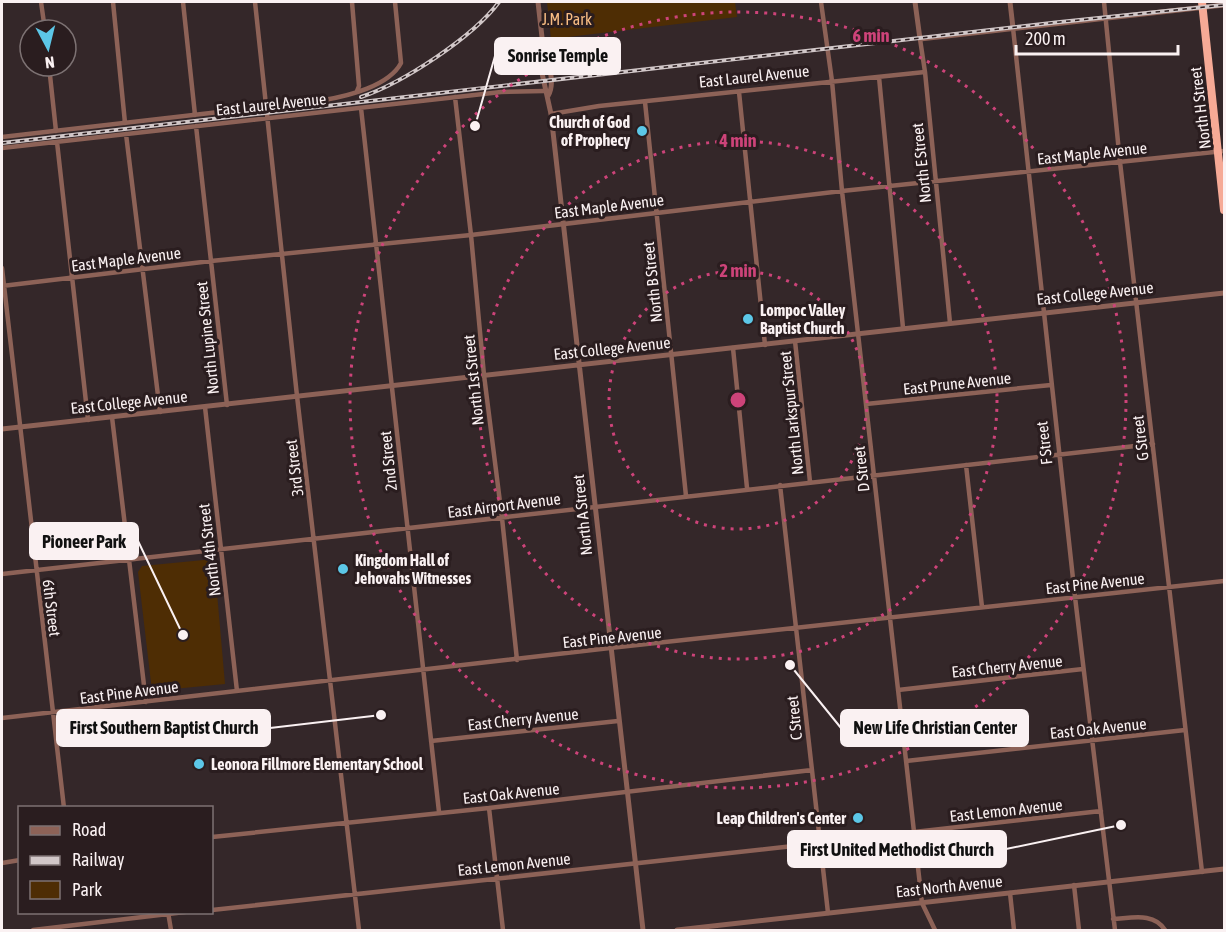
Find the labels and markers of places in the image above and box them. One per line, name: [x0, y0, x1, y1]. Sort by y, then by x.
callout: Sonrise Temple: [495, 38, 620, 74]
place label: Church of God of Prophecy: [549, 113, 630, 149]
marker: Church of God of Prophecy: [635, 124, 649, 138]
place label: Lompoc Valley Baptist Church: [760, 301, 846, 337]
marker: Lompoc Valley Baptist Church: [741, 312, 755, 326]
centre of rings: [728, 390, 748, 410]
callout: Pioneer Park: [30, 523, 138, 559]
place label: Kingdom Hall of Jehovahs Witnesses: [354, 551, 471, 587]
marker: Kingdom Hall of Jehovahs Witnesses: [336, 562, 350, 576]
callout: First Southern Baptist Church: [57, 710, 270, 746]
callout: New Life Christian Center: [841, 710, 1028, 746]
place label: Leonora Fillmore Elementary School: [211, 755, 424, 773]
marker: Leonora Fillmore Elementary School: [192, 757, 206, 771]
place label: Leap Children's Center: [716, 809, 846, 827]
marker: Leap Children's Center: [851, 811, 865, 825]
callout: First United Methodist Church: [788, 831, 1006, 867]

